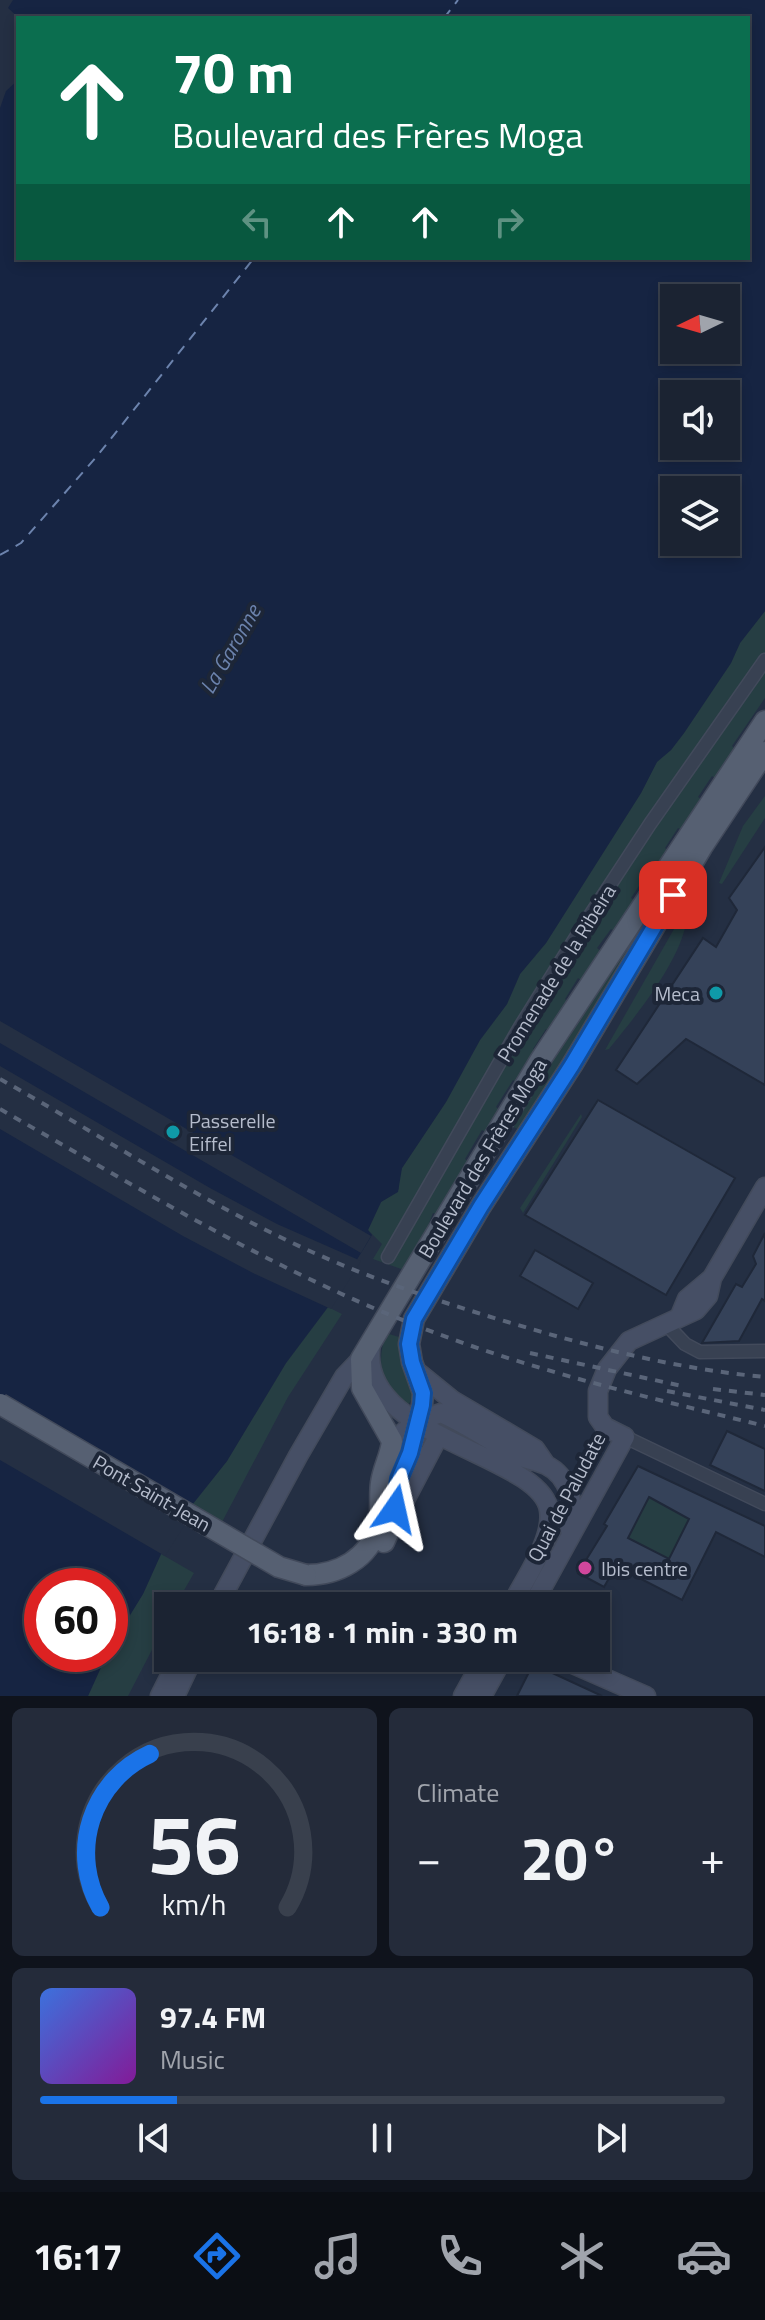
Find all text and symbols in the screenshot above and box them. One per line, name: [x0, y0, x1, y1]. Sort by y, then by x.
text: 70 m: [172, 30, 294, 115]
icon: ahead: [40, 48, 144, 152]
text: Boulevard des Frères Moga: [172, 107, 583, 162]
icon: left: [235, 200, 279, 244]
icon: ahead: [319, 200, 363, 244]
icon: ahead: [403, 200, 447, 244]
icon: right: [487, 200, 531, 244]
north arrow: [660, 284, 740, 364]
map controls: [660, 284, 740, 556]
button: sound: [660, 380, 740, 460]
button: layers: [660, 476, 740, 556]
water label: La Garonne: [191, 596, 270, 700]
pin: [639, 861, 707, 929]
icon: arrive: [651, 873, 695, 917]
street label: Promenade de la Ribeira: [489, 878, 623, 1068]
place label: Meca: [654, 978, 700, 1009]
marker: Meca: [707, 984, 725, 1002]
street label: Boulevard des Frères Moga: [410, 1052, 554, 1264]
place label: Passerelle Eiffel: [189, 1105, 276, 1159]
marker: Passerelle Eiffel: [164, 1123, 182, 1141]
street label: Quai de Paludate: [519, 1427, 613, 1567]
street label: Pont Saint-Jean: [87, 1447, 217, 1539]
position arrow: [353, 1467, 437, 1551]
place label: Ibis centre: [601, 1553, 688, 1584]
marker: Ibis centre: [576, 1559, 594, 1577]
speed limit sign: 60: [24, 1568, 128, 1672]
text: 16:18 · 1 min · 330 m: [246, 1609, 518, 1655]
text: Climate: [417, 1773, 499, 1812]
text: 56: [148, 1780, 241, 1906]
text: 20°: [520, 1812, 621, 1903]
text: −: [417, 1824, 441, 1891]
text: +: [700, 1824, 725, 1891]
text: km/h: [162, 1883, 227, 1926]
text: 97.4 FM: [160, 1994, 266, 2040]
text: Music: [160, 2040, 225, 2079]
icon: previous: [132, 2116, 176, 2160]
icon: pause: [360, 2116, 404, 2160]
icon: next: [589, 2116, 633, 2160]
icon: directions: [189, 2228, 245, 2284]
icon: music: [310, 2228, 366, 2284]
icon: phone: [432, 2228, 488, 2284]
icon: climate: [554, 2228, 610, 2284]
icon: car: [676, 2228, 732, 2284]
text: 16:17: [33, 2229, 123, 2284]

